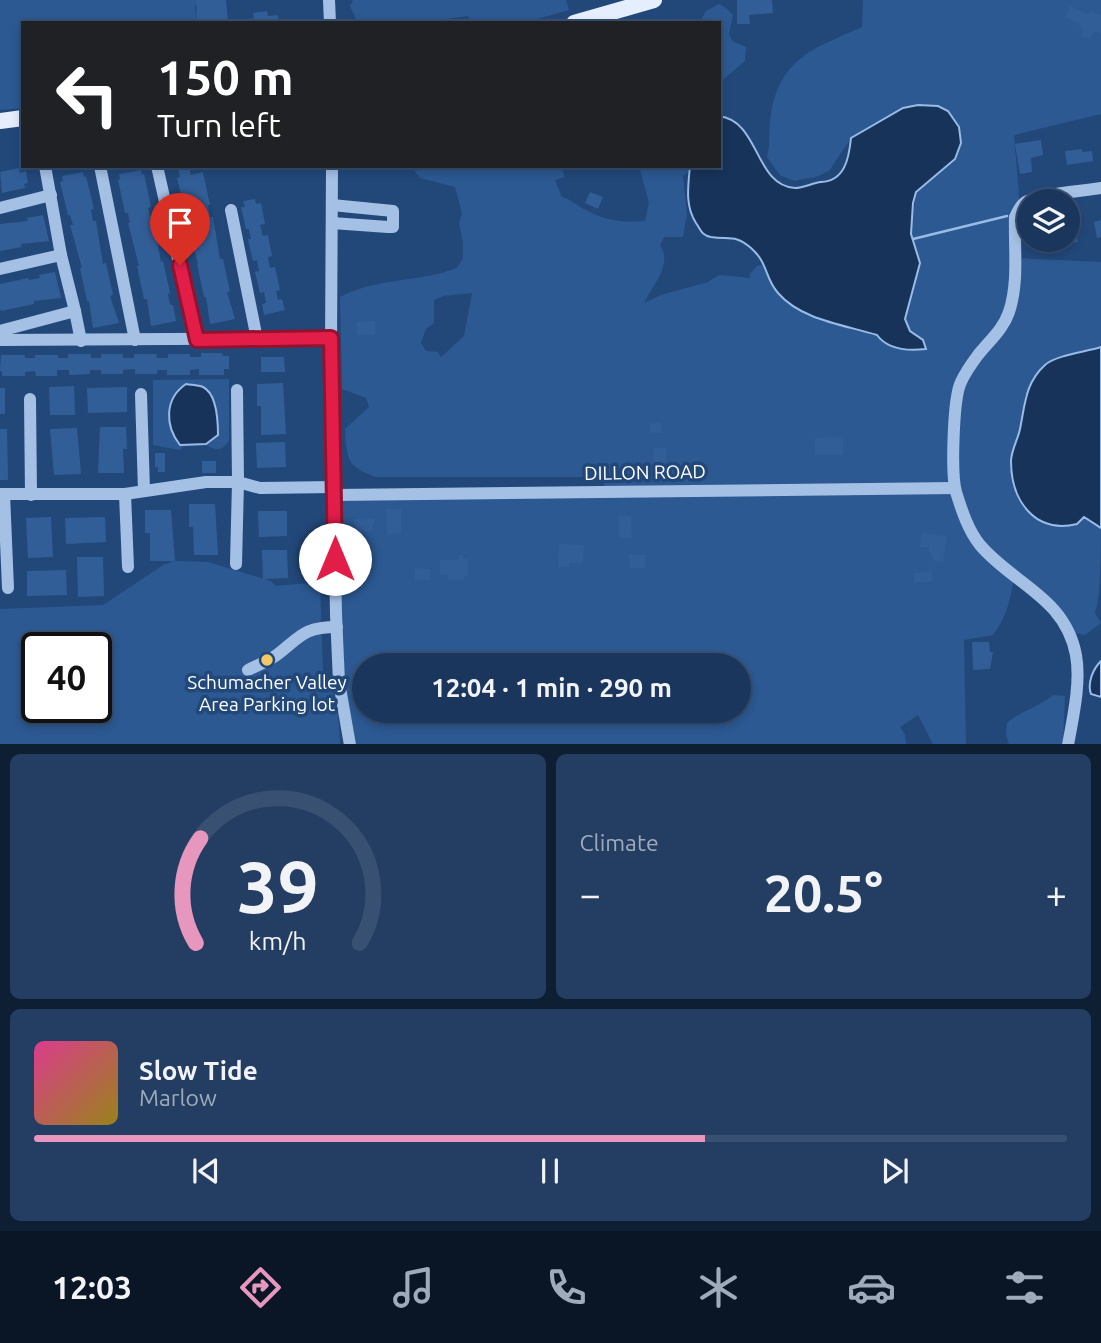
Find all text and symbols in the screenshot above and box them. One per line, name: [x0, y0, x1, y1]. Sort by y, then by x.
icon: left: [42, 49, 133, 140]
text: 150 m: [157, 49, 294, 104]
text: Turn left: [157, 107, 281, 143]
map controls: [1017, 189, 1080, 252]
button: layers: [1017, 189, 1080, 252]
pin: [150, 193, 210, 265]
icon: arrive: [161, 204, 199, 242]
street label: DILLON ROAD: [584, 460, 706, 484]
position arrow: [298, 522, 372, 596]
speed limit sign: 40: [21, 632, 112, 723]
marker: Schumacher Valley Area Parking lot: [259, 652, 275, 668]
place label: Schumacher Valley Area Parking lot: [187, 671, 347, 715]
text: 12:04 · 1 min · 290 m: [431, 673, 672, 702]
text: Climate: [580, 830, 659, 855]
text: 39: [237, 845, 319, 927]
text: 20.5°: [764, 864, 883, 922]
text: −: [580, 873, 601, 915]
text: +: [1046, 873, 1067, 915]
text: km/h: [249, 926, 307, 954]
text: Slow Tide: [139, 1056, 258, 1085]
text: Marlow: [139, 1085, 217, 1110]
icon: previous: [187, 1152, 225, 1190]
icon: pause: [531, 1152, 569, 1190]
icon: next: [876, 1152, 914, 1190]
icon: directions: [236, 1263, 285, 1312]
icon: music: [389, 1263, 438, 1312]
icon: phone: [542, 1263, 591, 1312]
icon: climate: [694, 1263, 743, 1312]
icon: car: [847, 1263, 896, 1312]
icon: filters: [1000, 1263, 1049, 1312]
text: 12:03: [52, 1269, 132, 1305]

